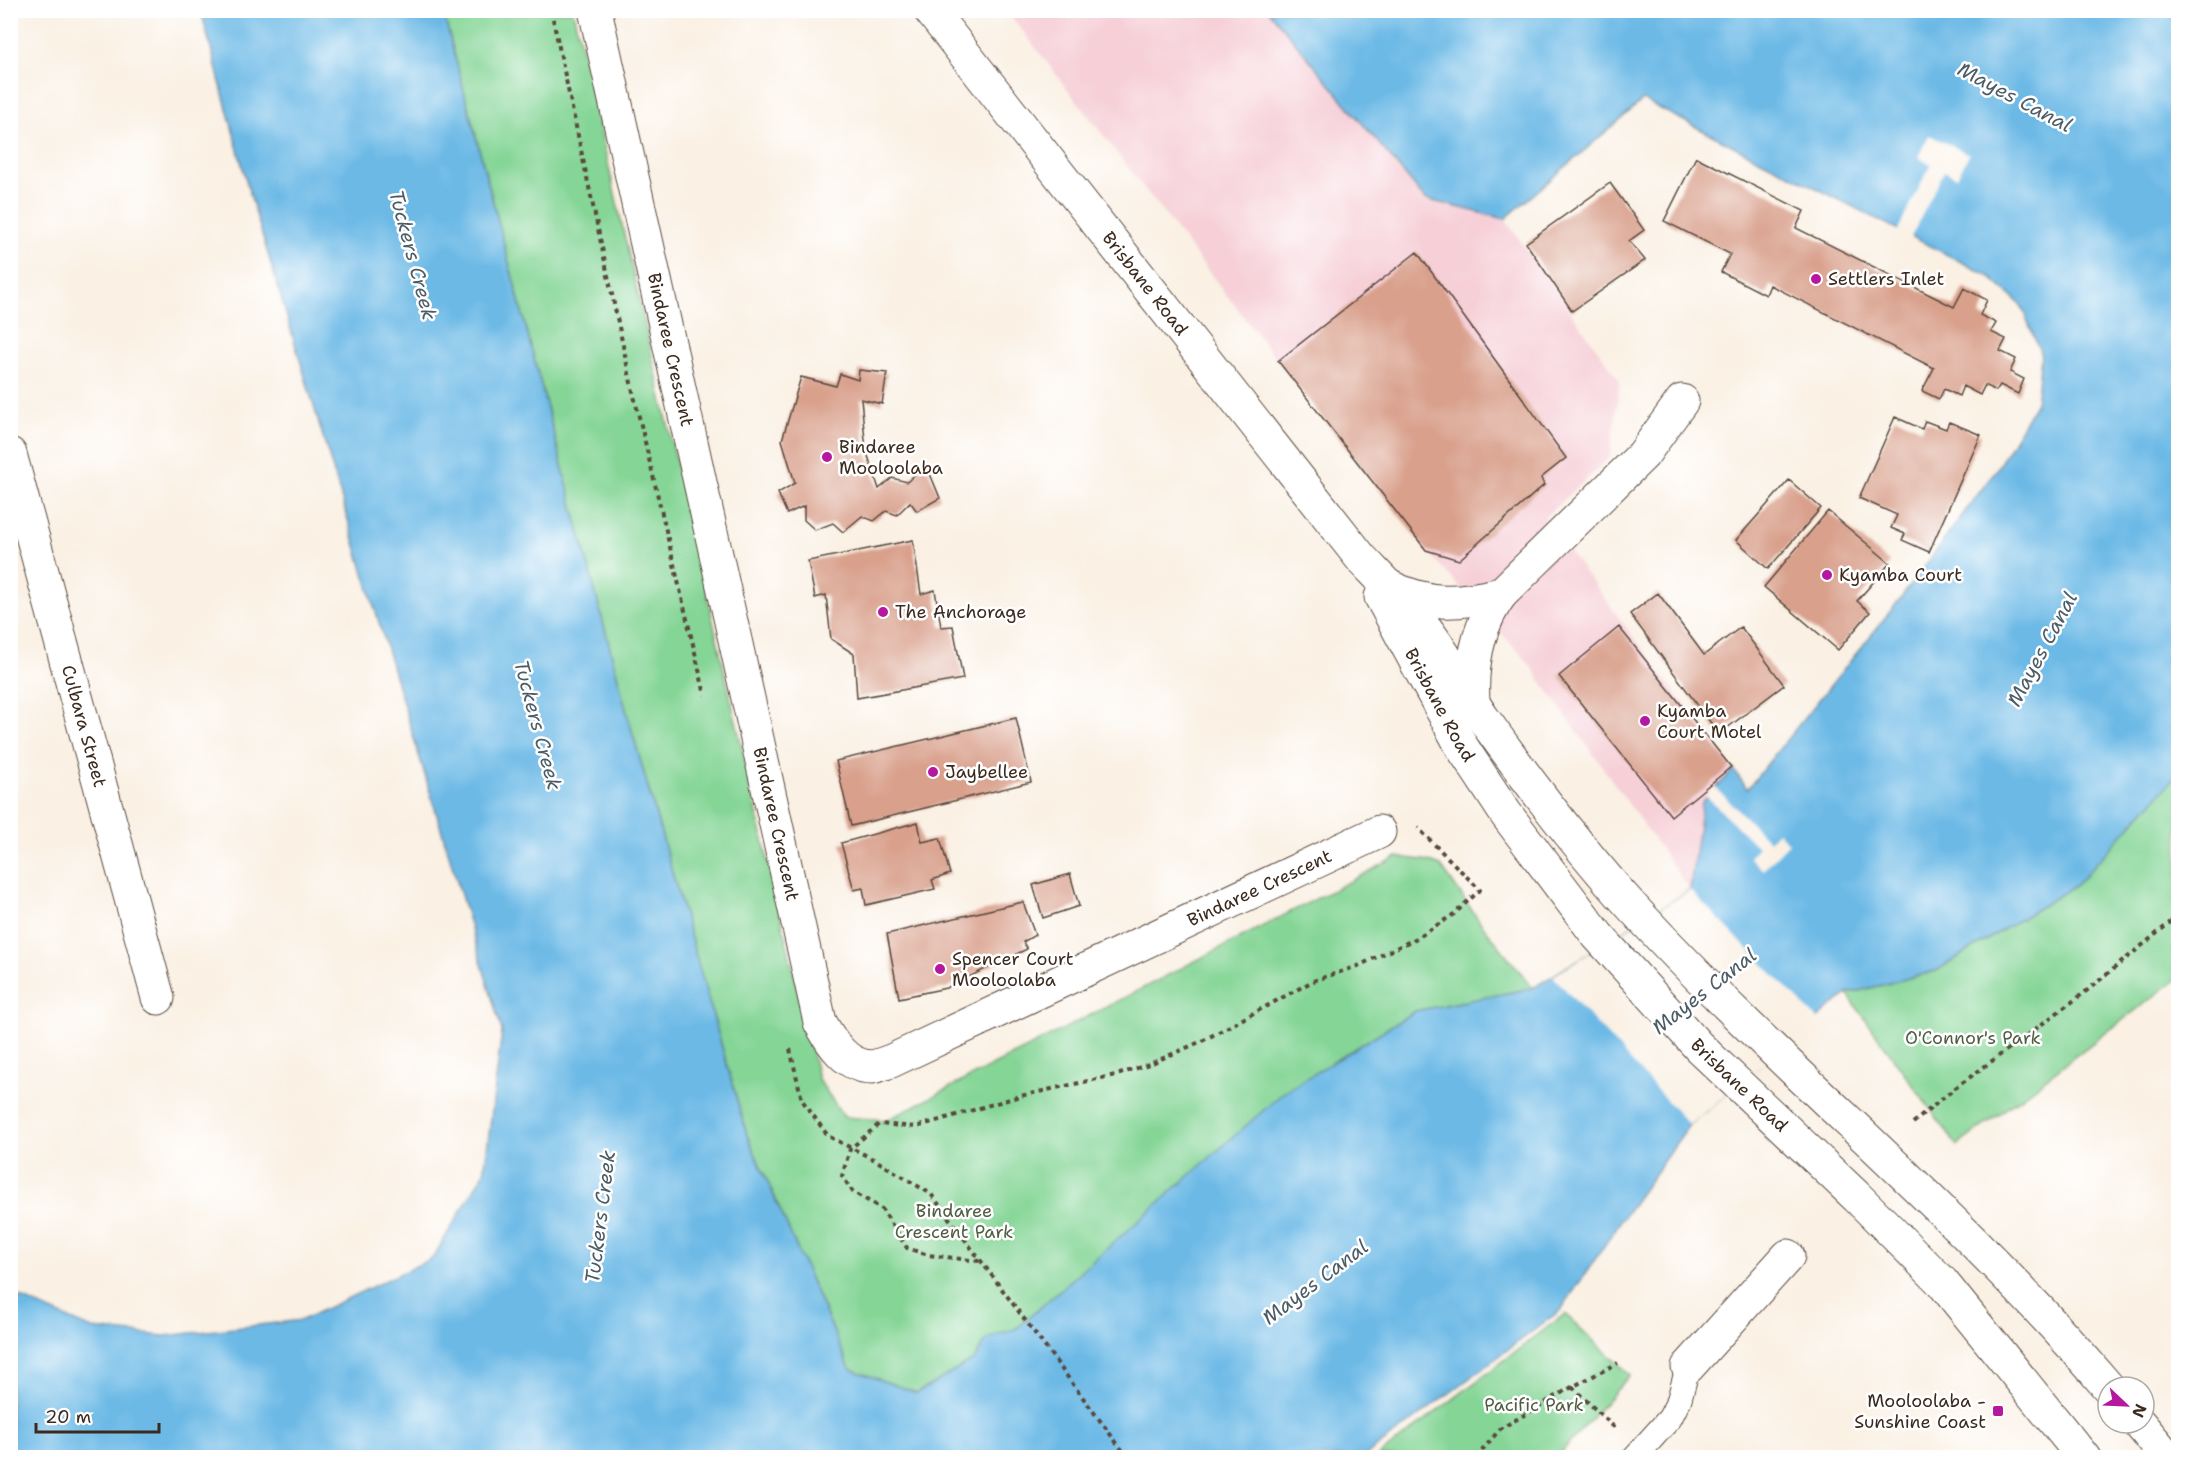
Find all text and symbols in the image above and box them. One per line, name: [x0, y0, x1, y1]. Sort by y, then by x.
water label: Mayes Canal: [1953, 56, 2077, 138]
water label: Tuckers Creek: [383, 187, 443, 323]
street label: Brisbane Road: [1097, 227, 1194, 340]
place label: Settlers Inlet: [1828, 267, 1945, 291]
street label: Bindaree Crescent: [642, 271, 699, 429]
marker: Settlers Inlet: [1809, 272, 1823, 286]
place label: Bindaree Mooloolaba: [839, 435, 943, 480]
marker: Bindaree Mooloolaba: [820, 450, 834, 464]
place label: Kyamba Court: [1839, 563, 1962, 587]
marker: Kyamba Court: [1820, 568, 1834, 582]
water label: Mayes Canal: [2001, 587, 2083, 711]
place label: The Anchorage: [895, 600, 1026, 624]
marker: The Anchorage: [876, 605, 890, 619]
street label: Brisbane Road: [1399, 644, 1481, 767]
water label: Tuckers Creek: [508, 657, 568, 793]
street label: Culbara Street: [56, 662, 112, 790]
place label: Kyamba Court Motel: [1657, 699, 1762, 744]
marker: Kyamba Court Motel: [1638, 714, 1652, 728]
street label: Bindaree Crescent: [747, 745, 805, 903]
place label: Jaybellee: [945, 760, 1028, 784]
marker: Jaybellee: [926, 765, 940, 779]
street label: Bindaree Crescent: [1183, 844, 1336, 932]
water label: Mayes Canal: [1646, 942, 1762, 1040]
place label: Spencer Court Mooloolaba: [952, 947, 1074, 992]
marker: Spencer Court Mooloolaba: [933, 962, 947, 976]
park label: O'Connor's Park: [1905, 1026, 2041, 1050]
street label: Brisbane Road: [1685, 1033, 1793, 1137]
water label: Tuckers Creek: [579, 1148, 621, 1285]
park label: Bindaree Crescent Park: [895, 1199, 1013, 1244]
water label: Mayes Canal: [1257, 1234, 1373, 1330]
north arrow: [2096, 1375, 2156, 1435]
place label: Mooloolaba - Sunshine Coast: [1854, 1389, 1986, 1434]
park label: Pacific Park: [1484, 1393, 1584, 1417]
scale bar: [36, 1396, 159, 1434]
text: N: [2127, 1401, 2151, 1421]
marker: Mooloolaba - Sunshine Coast: [1991, 1404, 2005, 1418]
text: 20 m: [45, 1405, 91, 1429]

